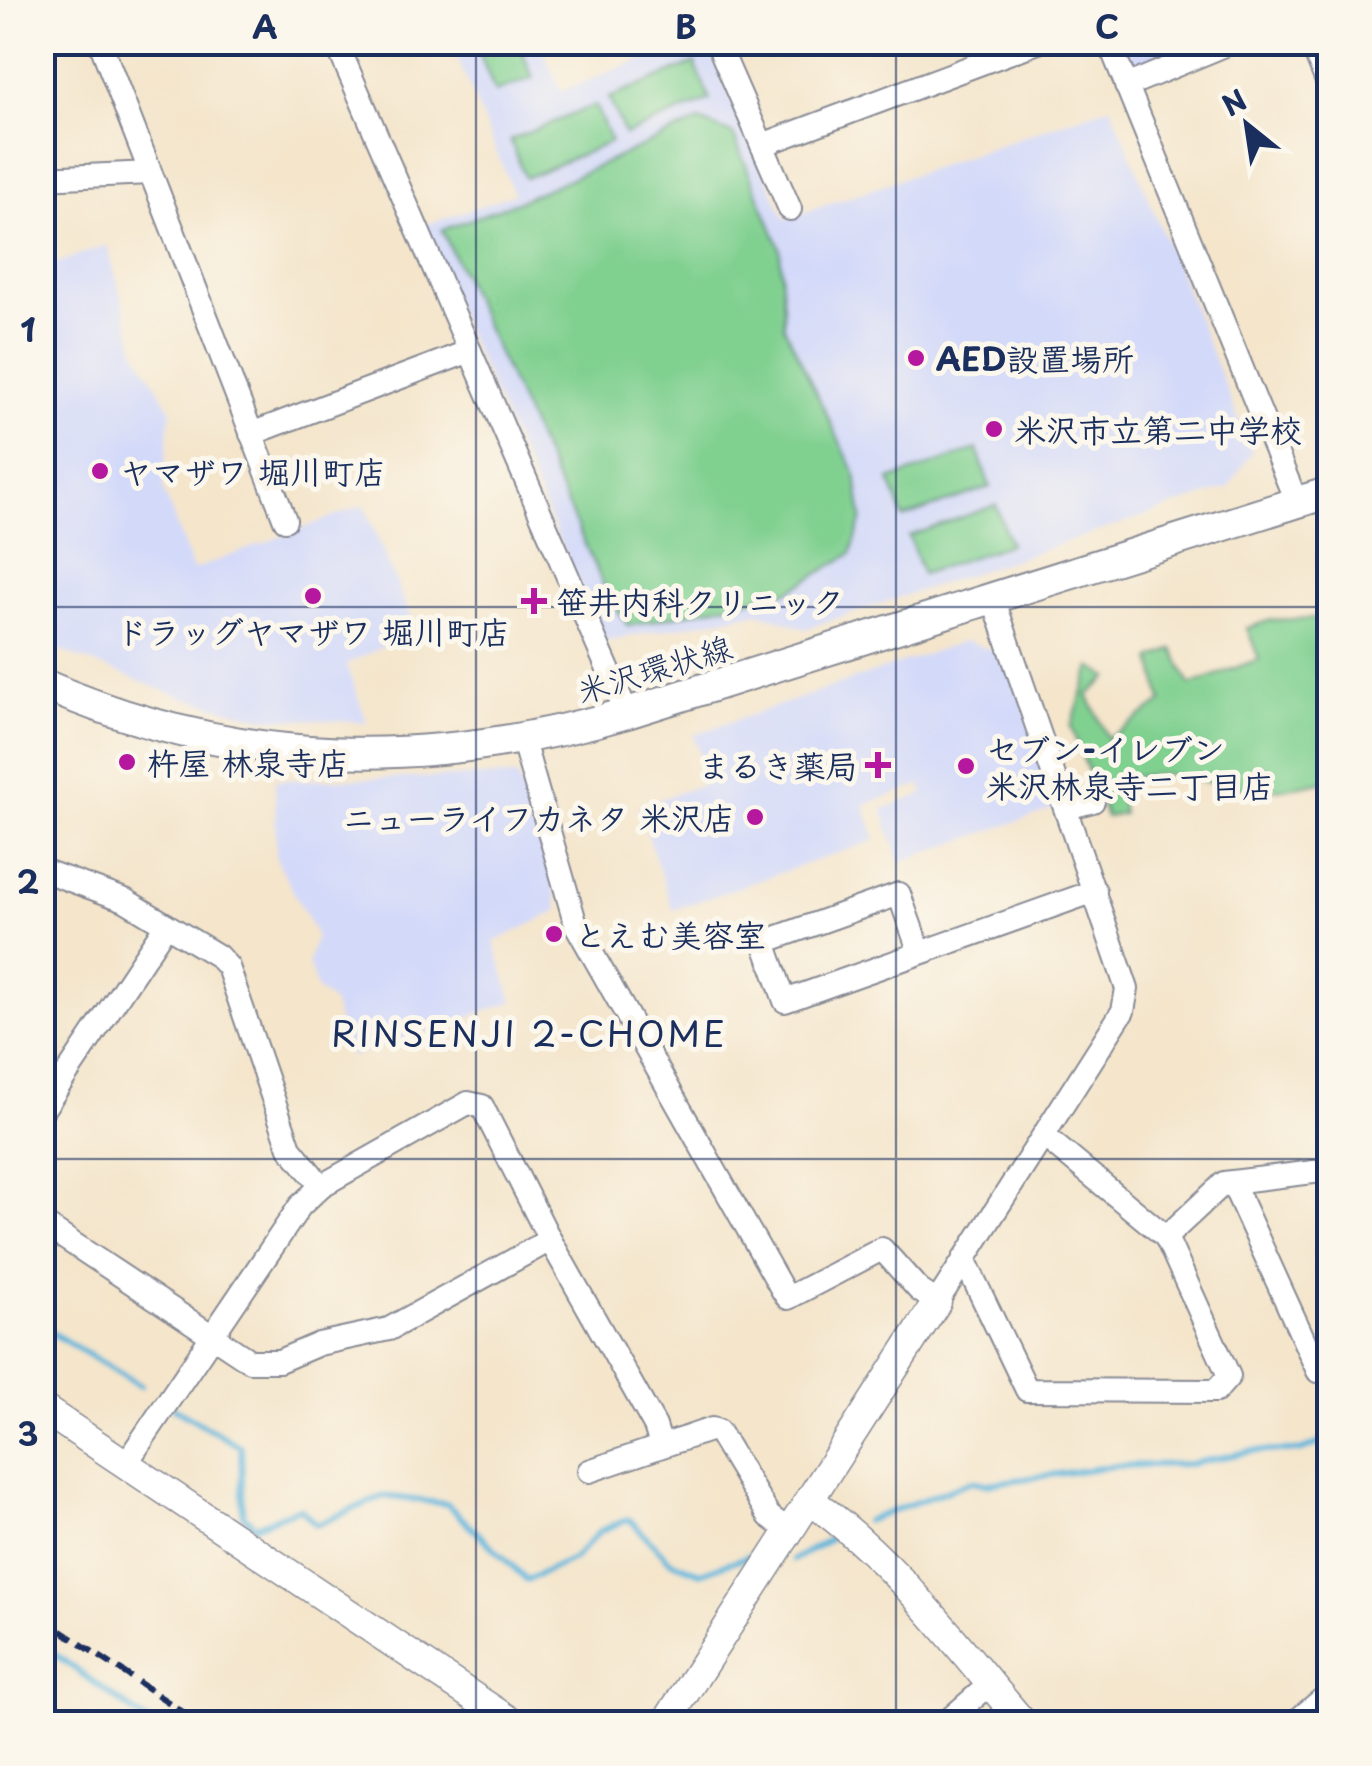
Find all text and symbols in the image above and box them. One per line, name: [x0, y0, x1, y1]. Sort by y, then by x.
text: A: [252, 2, 278, 50]
text: B: [675, 2, 697, 50]
text: C: [1095, 2, 1119, 50]
north arrow: [1197, 75, 1297, 175]
text: N: [1213, 78, 1254, 126]
text: 1: [20, 305, 36, 353]
place label: AED設置場所: [936, 334, 1135, 382]
marker: AED設置場所: [905, 347, 927, 369]
place label: 米沢市立第二中学校: [1014, 405, 1302, 453]
marker: 米沢市立第二中学校: [983, 418, 1005, 440]
place label: ヤマザワ 堀川町店: [120, 447, 386, 495]
marker: ヤマザワ 堀川町店: [89, 460, 111, 482]
place label: 笹井内科クリニック: [556, 577, 844, 625]
marker: ドラッグヤマザワ 堀川町店: [302, 585, 324, 607]
marker: 笹井内科クリニック: [521, 588, 547, 614]
place label: ドラッグヤマザワ 堀川町店: [116, 607, 510, 655]
street label: 米沢環状線: [570, 622, 738, 714]
place label: セブン-イレブン 米沢林泉寺二丁目店: [986, 724, 1274, 809]
place label: 杵屋 林泉寺店: [147, 738, 349, 786]
place label: まるき薬局: [698, 741, 858, 789]
marker: 杵屋 林泉寺店: [116, 751, 138, 773]
marker: まるき薬局: [867, 754, 889, 776]
marker: セブン-イレブン 米沢林泉寺二丁目店: [955, 755, 977, 777]
place label: ニューライフカネタ 米沢店: [343, 793, 735, 841]
marker: ニューライフカネタ 米沢店: [744, 806, 766, 828]
text: 2: [17, 857, 39, 905]
place label: とえむ美容室: [574, 910, 766, 958]
marker: とえむ美容室: [543, 923, 565, 945]
district label: RINSENJI 2-CHOME: [331, 1006, 727, 1059]
text: 3: [18, 1409, 38, 1457]

